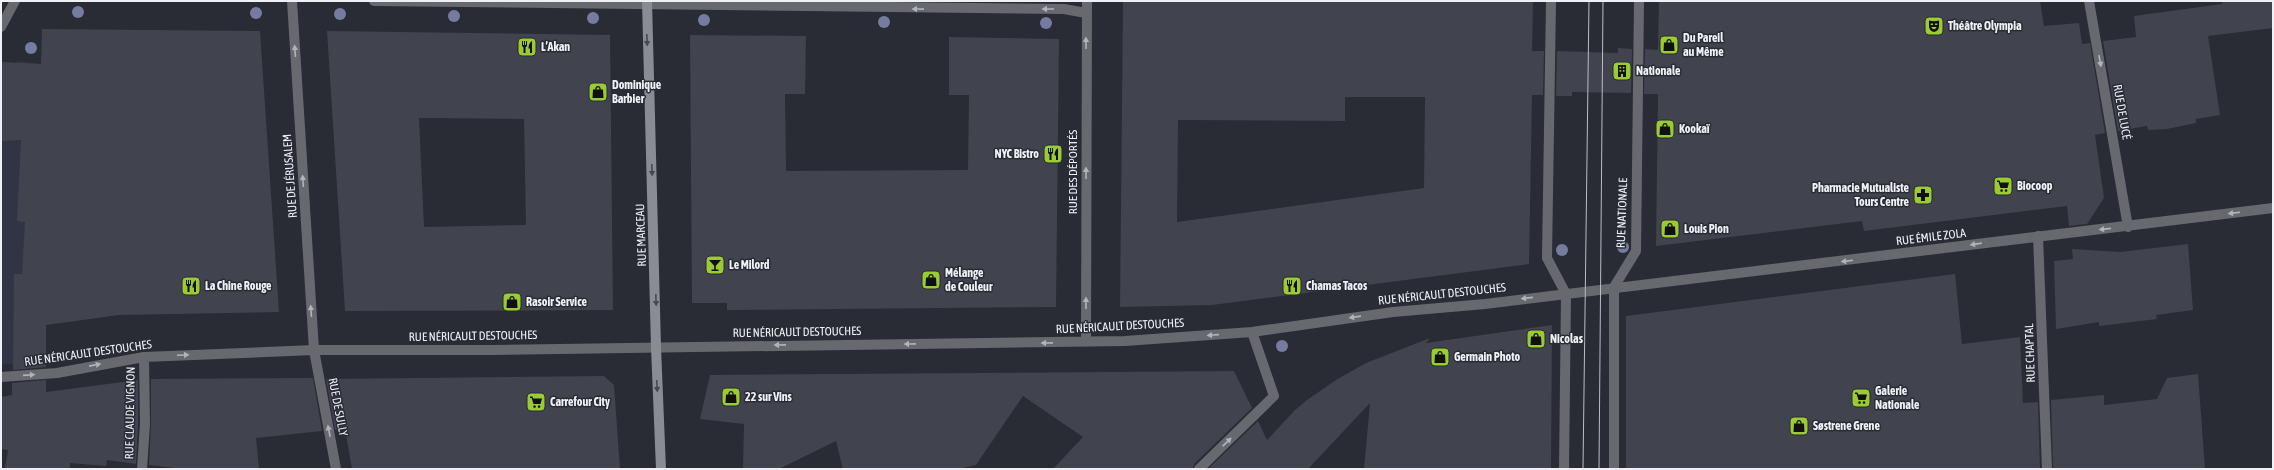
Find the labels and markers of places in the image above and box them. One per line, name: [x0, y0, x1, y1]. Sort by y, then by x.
theatre icon: Théâtre Olympia: [1923, 15, 1945, 37]
place label: Théâtre Olympia: [1948, 19, 2022, 33]
place label: Du Pareil au Même: [1683, 31, 1724, 59]
shop icon: Du Pareil au Même: [1658, 34, 1680, 56]
restaurant icon: L’Akan: [516, 36, 538, 58]
place label: L’Akan: [541, 40, 570, 54]
building icon: Nationale: [1611, 60, 1633, 82]
place label: Nationale: [1636, 64, 1681, 78]
place label: Dominique Barbier: [612, 78, 662, 106]
shop icon: Dominique Barbier: [587, 81, 609, 103]
shop icon: Kookaï: [1654, 118, 1676, 140]
place label: Kookaï: [1679, 122, 1711, 136]
restaurant icon: NYC Bistro: [1042, 143, 1064, 165]
place label: NYC Bistro: [995, 147, 1039, 161]
supermarket icon: Biocoop: [1992, 175, 2014, 197]
place label: Biocoop: [2017, 179, 2053, 193]
place label: Pharmacie Mutualiste Tours Centre: [1812, 181, 1910, 209]
pharmacy icon: Pharmacie Mutualiste Tours Centre: [1912, 184, 1934, 206]
shop icon: Louis Pion: [1659, 218, 1681, 240]
place label: Louis Pion: [1684, 222, 1729, 236]
bar icon: Le Milord: [704, 254, 726, 276]
place label: Le Milord: [729, 258, 770, 272]
place label: Mélange de Couleur: [945, 266, 993, 294]
shop icon: Mélange de Couleur: [920, 269, 942, 291]
restaurant icon: La Chine Rouge: [180, 275, 202, 297]
restaurant icon: Chamas Tacos: [1281, 275, 1303, 297]
place label: La Chine Rouge: [205, 279, 272, 293]
place label: Chamas Tacos: [1306, 279, 1368, 293]
shop icon: Rasoir Service: [501, 291, 523, 313]
place label: Rasoir Service: [526, 295, 588, 309]
shop icon: Nicolas: [1525, 328, 1547, 350]
place label: Nicolas: [1550, 332, 1584, 346]
shop icon: Germain Photo: [1429, 346, 1451, 368]
place label: Germain Photo: [1454, 350, 1520, 364]
place label: Galerie Nationale: [1875, 384, 1920, 412]
shop icon: 22 sur Vins: [720, 386, 742, 408]
supermarket icon: Galerie Nationale: [1850, 387, 1872, 409]
place label: 22 sur Vins: [745, 390, 793, 404]
supermarket icon: Carrefour City: [525, 391, 547, 413]
place label: Carrefour City: [550, 395, 610, 409]
shop icon: Søstrene Grene: [1788, 415, 1810, 437]
place label: Søstrene Grene: [1813, 419, 1880, 433]

